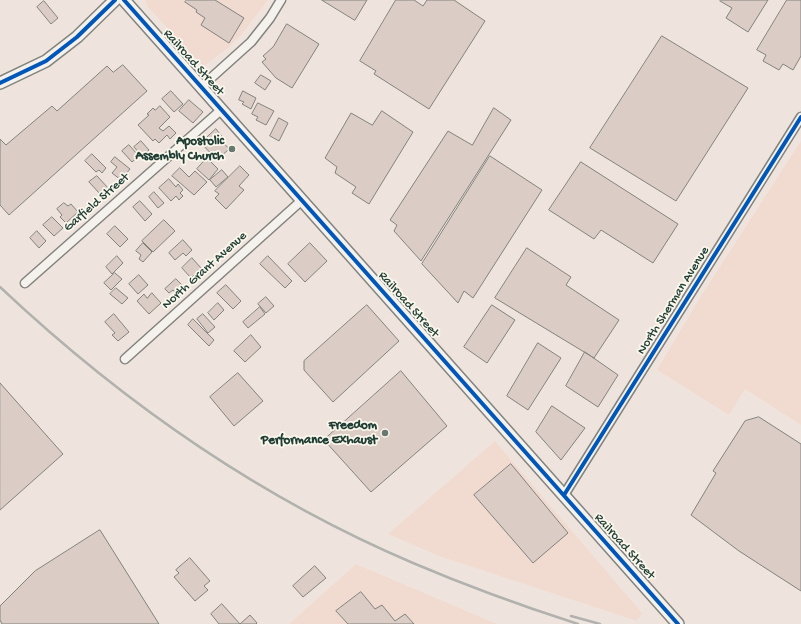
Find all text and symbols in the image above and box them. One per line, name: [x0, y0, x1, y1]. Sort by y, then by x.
street label: Railroad Street: [159, 27, 227, 99]
place label: Apostolic Assembly Church: [135, 134, 224, 165]
marker: Apostolic Assembly Church: [227, 144, 237, 154]
street label: Garfield Street: [61, 170, 133, 236]
street label: North Grant Avenue: [159, 229, 251, 313]
street label: North Sherman Avenue: [634, 244, 714, 358]
street label: Railroad Street: [374, 269, 442, 341]
place label: Freedom Performance Exhaust: [261, 418, 377, 449]
marker: Freedom Performance Exhaust: [380, 428, 390, 438]
street label: Railroad Street: [590, 511, 658, 583]

